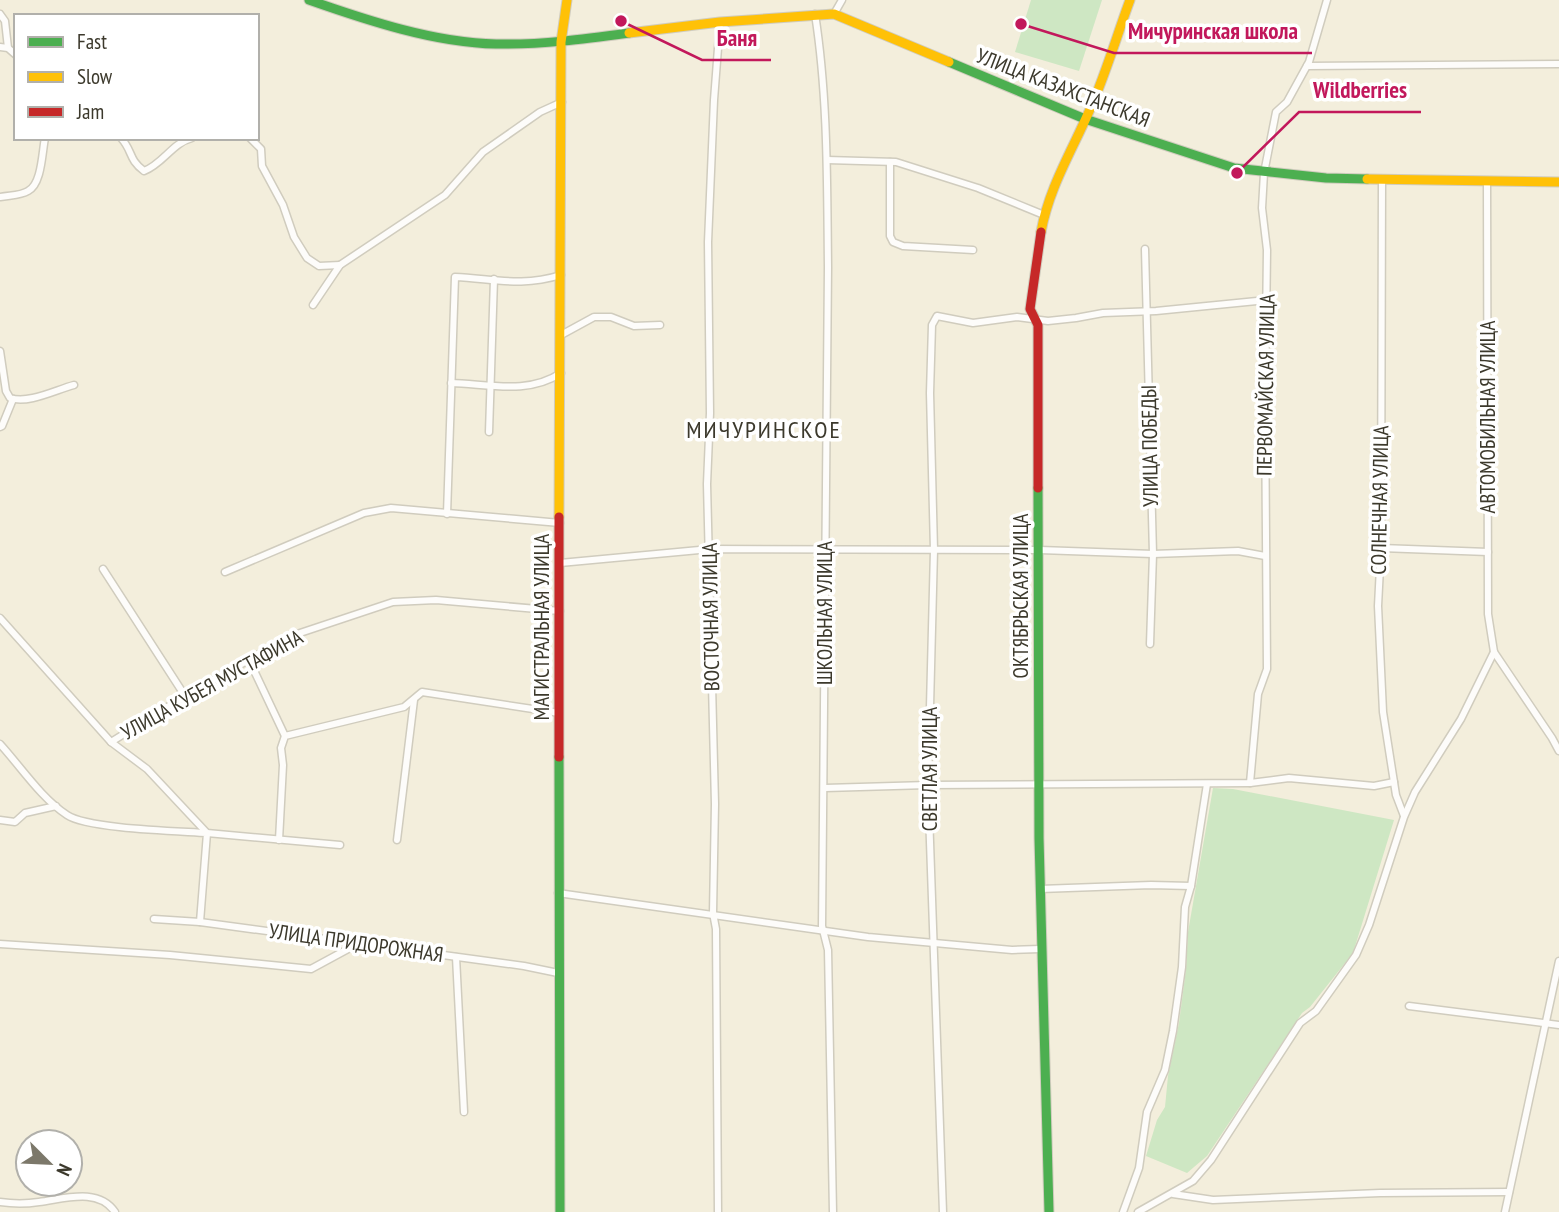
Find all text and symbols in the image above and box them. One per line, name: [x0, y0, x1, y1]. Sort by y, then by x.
callout: Мичуринская школа: [1114, 9, 1312, 53]
legend: [14, 14, 259, 140]
callout: Баня: [702, 16, 771, 60]
text: Мичуринская школа: [1128, 16, 1298, 45]
text: Баня: [717, 23, 757, 52]
text: Fast: [77, 28, 107, 55]
street label: УЛИЦА КАЗАХСТАНСКАЯ: [973, 42, 1154, 133]
text: Slow: [77, 63, 113, 90]
callout: Wildberries: [1299, 68, 1421, 112]
text: Wildberries: [1312, 75, 1407, 104]
text: Jam: [76, 98, 104, 125]
street label: ПЕРВОМАЙСКАЯ УЛИЦА: [1250, 294, 1281, 476]
street label: АВТОМОБИЛЬНАЯ УЛИЦА: [1474, 321, 1501, 513]
street label: УЛИЦА ПОБЕДЫ: [1135, 385, 1164, 507]
district label: МИЧУРИНСКОЕ: [686, 414, 842, 445]
street label: СОЛНЕЧНАЯ УЛИЦА: [1365, 425, 1394, 575]
street label: ОКТЯБРЬСКАЯ УЛИЦА: [1007, 513, 1034, 678]
street label: МАГИСТРАЛЬНАЯ УЛИЦА: [528, 534, 555, 720]
street label: ШКОЛЬНАЯ УЛИЦА: [811, 541, 838, 685]
street label: ВОСТОЧНАЯ УЛИЦА: [696, 543, 725, 691]
street label: УЛИЦА КУБЕЯ МУСТАФИНА: [116, 623, 307, 746]
street label: СВЕТЛАЯ УЛИЦА: [916, 707, 943, 831]
street label: УЛИЦА ПРИДОРОЖНАЯ: [267, 917, 445, 968]
north arrow: [14, 1128, 84, 1198]
text: N: [51, 1160, 78, 1179]

